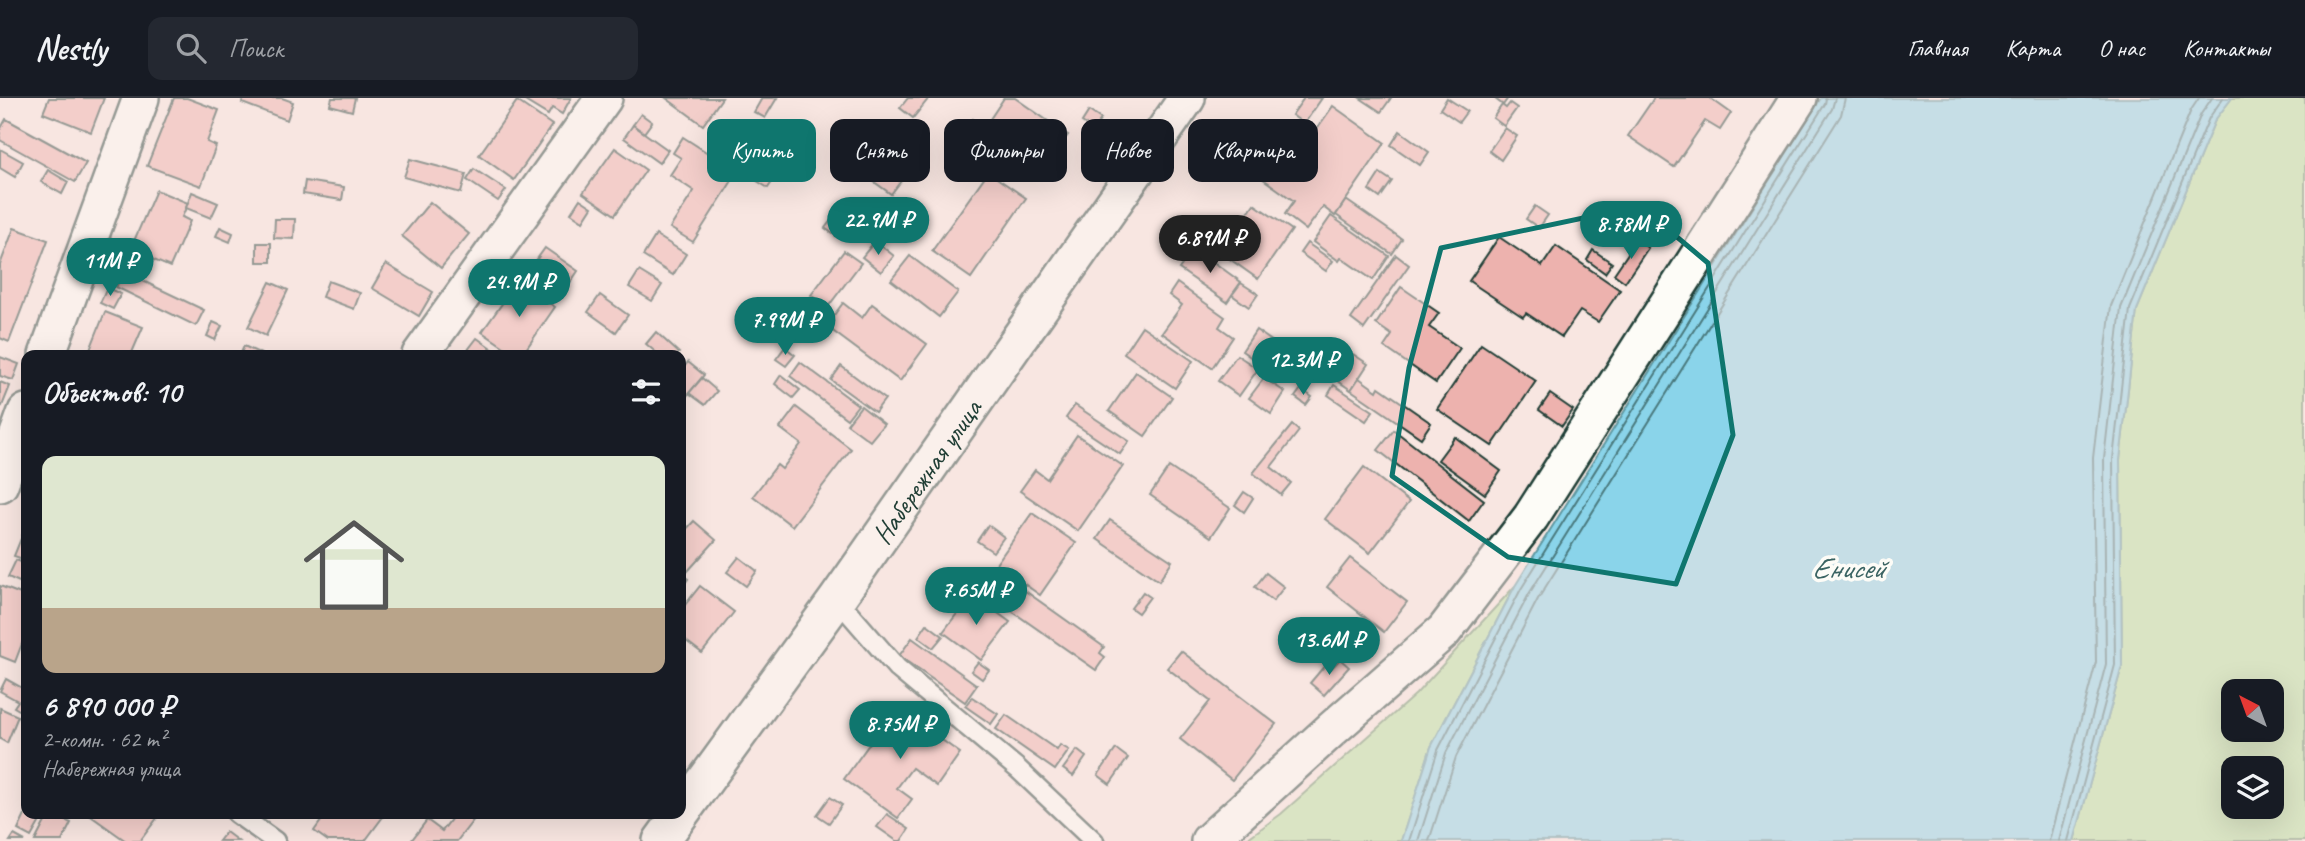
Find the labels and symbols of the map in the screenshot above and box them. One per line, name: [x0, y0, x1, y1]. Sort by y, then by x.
pin: 22.9M ₽: [813, 198, 943, 257]
pin: 8.78M ₽: [1566, 202, 1696, 261]
pin: 6.89M ₽: [1145, 216, 1275, 275]
pin: 11M ₽: [61, 238, 159, 298]
pin: 24.9M ₽: [454, 260, 584, 319]
pin: 7.99M ₽: [720, 298, 850, 357]
pin: 12.3M ₽: [1238, 338, 1368, 397]
street label: Набережная улица: [864, 391, 990, 550]
water label: Енисей: [1812, 549, 1890, 587]
pin: 7.65M ₽: [911, 568, 1041, 627]
pin: 13.6M ₽: [1264, 618, 1394, 677]
north arrow: [2221, 679, 2284, 742]
pin: 8.75M ₽: [835, 702, 965, 761]

